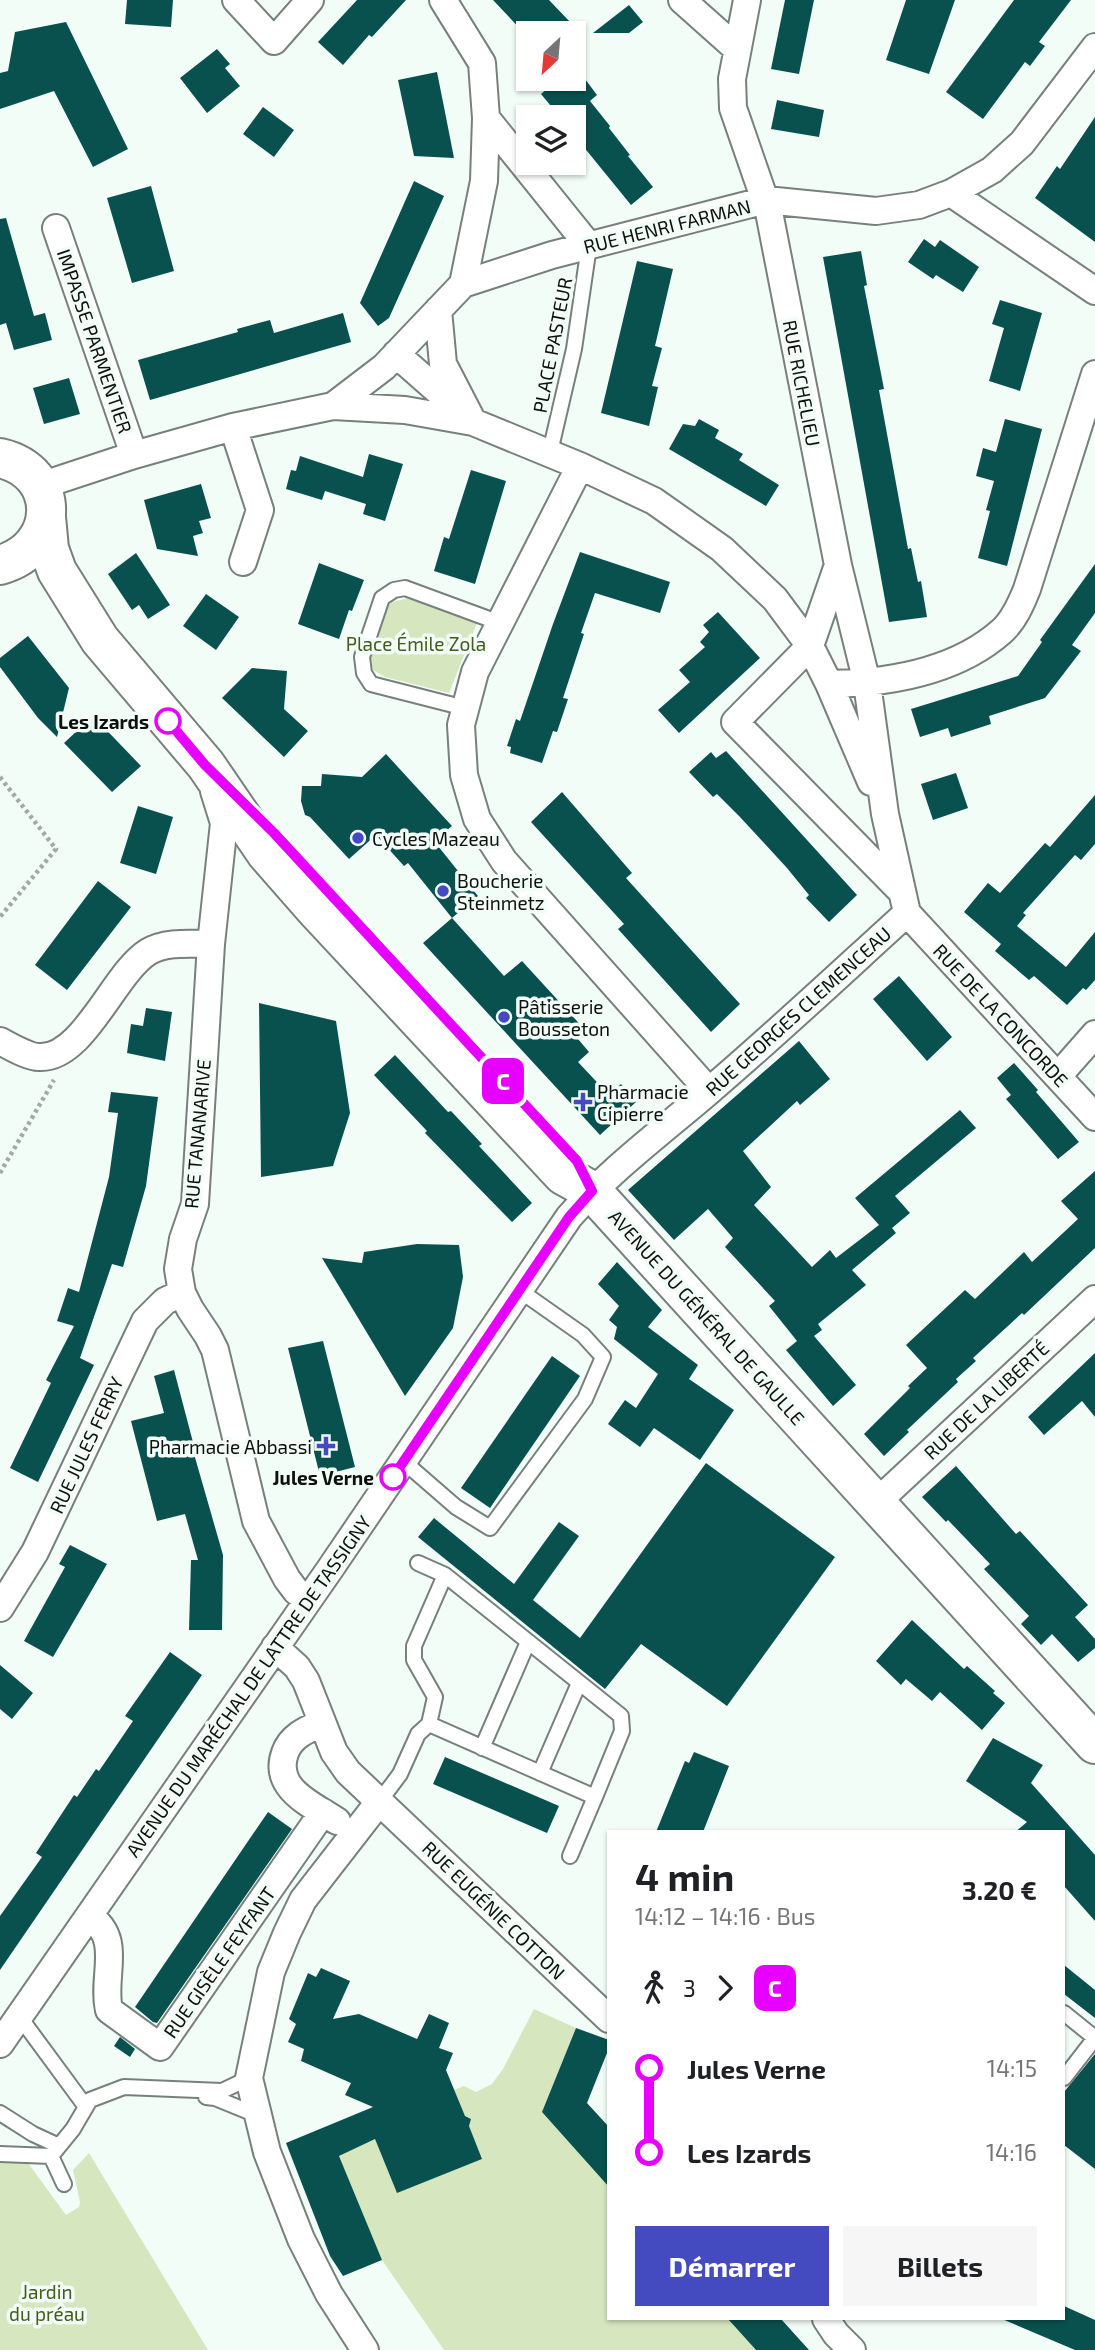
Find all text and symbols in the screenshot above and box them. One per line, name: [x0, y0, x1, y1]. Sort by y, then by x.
north arrow: [516, 21, 586, 91]
map controls: [516, 21, 586, 175]
button: layers: [516, 105, 586, 175]
street label: RUE HENRI FARMAN: [581, 194, 753, 258]
street label: IMPASSE PARMENTIER: [53, 246, 137, 436]
street label: PLACE PASTEUR: [528, 275, 576, 415]
street label: RUE RICHELIEU: [778, 318, 826, 448]
park label: Place Émile Zola: [346, 632, 486, 655]
marker: Les Izards: [155, 708, 181, 734]
place label: Les Izards: [58, 710, 149, 733]
place label: Cycles Mazeau: [372, 827, 500, 850]
marker: Cycles Mazeau: [350, 830, 366, 846]
place label: Boucherie Steinmetz: [457, 869, 545, 914]
marker: Boucherie Steinmetz: [435, 883, 451, 899]
street label: RUE GEORGES CLEMENCEAU: [701, 922, 895, 1100]
street label: RUE DE LA CONCORDE: [929, 939, 1073, 1091]
place label: Pâtisserie Bousseton: [518, 995, 610, 1040]
marker: Pâtisserie Bousseton: [496, 1009, 512, 1025]
street label: RUE TANANARIVE: [179, 1058, 215, 1210]
line badge: C: [480, 1058, 526, 1104]
text: C: [496, 1066, 510, 1095]
place label: Pharmacie Cipierre: [597, 1080, 689, 1125]
marker: Pharmacie Cipierre: [575, 1094, 591, 1110]
street label: AVENUE DU GÉNÉRAL DE GAULLE: [604, 1205, 810, 1429]
street label: RUE DE LA LIBERTÉ: [919, 1336, 1053, 1464]
street label: RUE JULES FERRY: [44, 1373, 128, 1517]
place label: Pharmacie Abbassi: [149, 1435, 312, 1458]
marker: Pharmacie Abbassi: [318, 1438, 334, 1454]
marker: Jules Verne: [380, 1464, 406, 1490]
place label: Jules Verne: [273, 1466, 374, 1489]
street label: AVENUE DU MARÉCHAL DE LATTRE DE TASSIGNY: [121, 1511, 375, 1861]
street label: RUE EUGÉNIE COTTON: [418, 1836, 570, 1984]
text: 4 min: [635, 1853, 734, 1899]
text: 3.20 €: [962, 1874, 1037, 1905]
street label: RUE GISÈLE FEYFANT: [158, 1882, 280, 2042]
text: 14:12 – 14:16 · Bus: [635, 1902, 815, 1930]
icon: walk: [635, 1969, 673, 2007]
icon: forward: [706, 1969, 744, 2007]
text: C: [768, 1973, 782, 2002]
text: 3: [683, 1974, 696, 2002]
text: Jules Verne: [687, 2053, 826, 2084]
text: 14:15: [987, 2054, 1037, 2082]
text: Les Izards: [687, 2137, 811, 2168]
text: 14:16: [986, 2138, 1037, 2166]
button: Démarrer: [635, 2226, 829, 2306]
button: Billets: [843, 2226, 1037, 2306]
park label: Jardin du préau: [9, 2280, 85, 2325]

